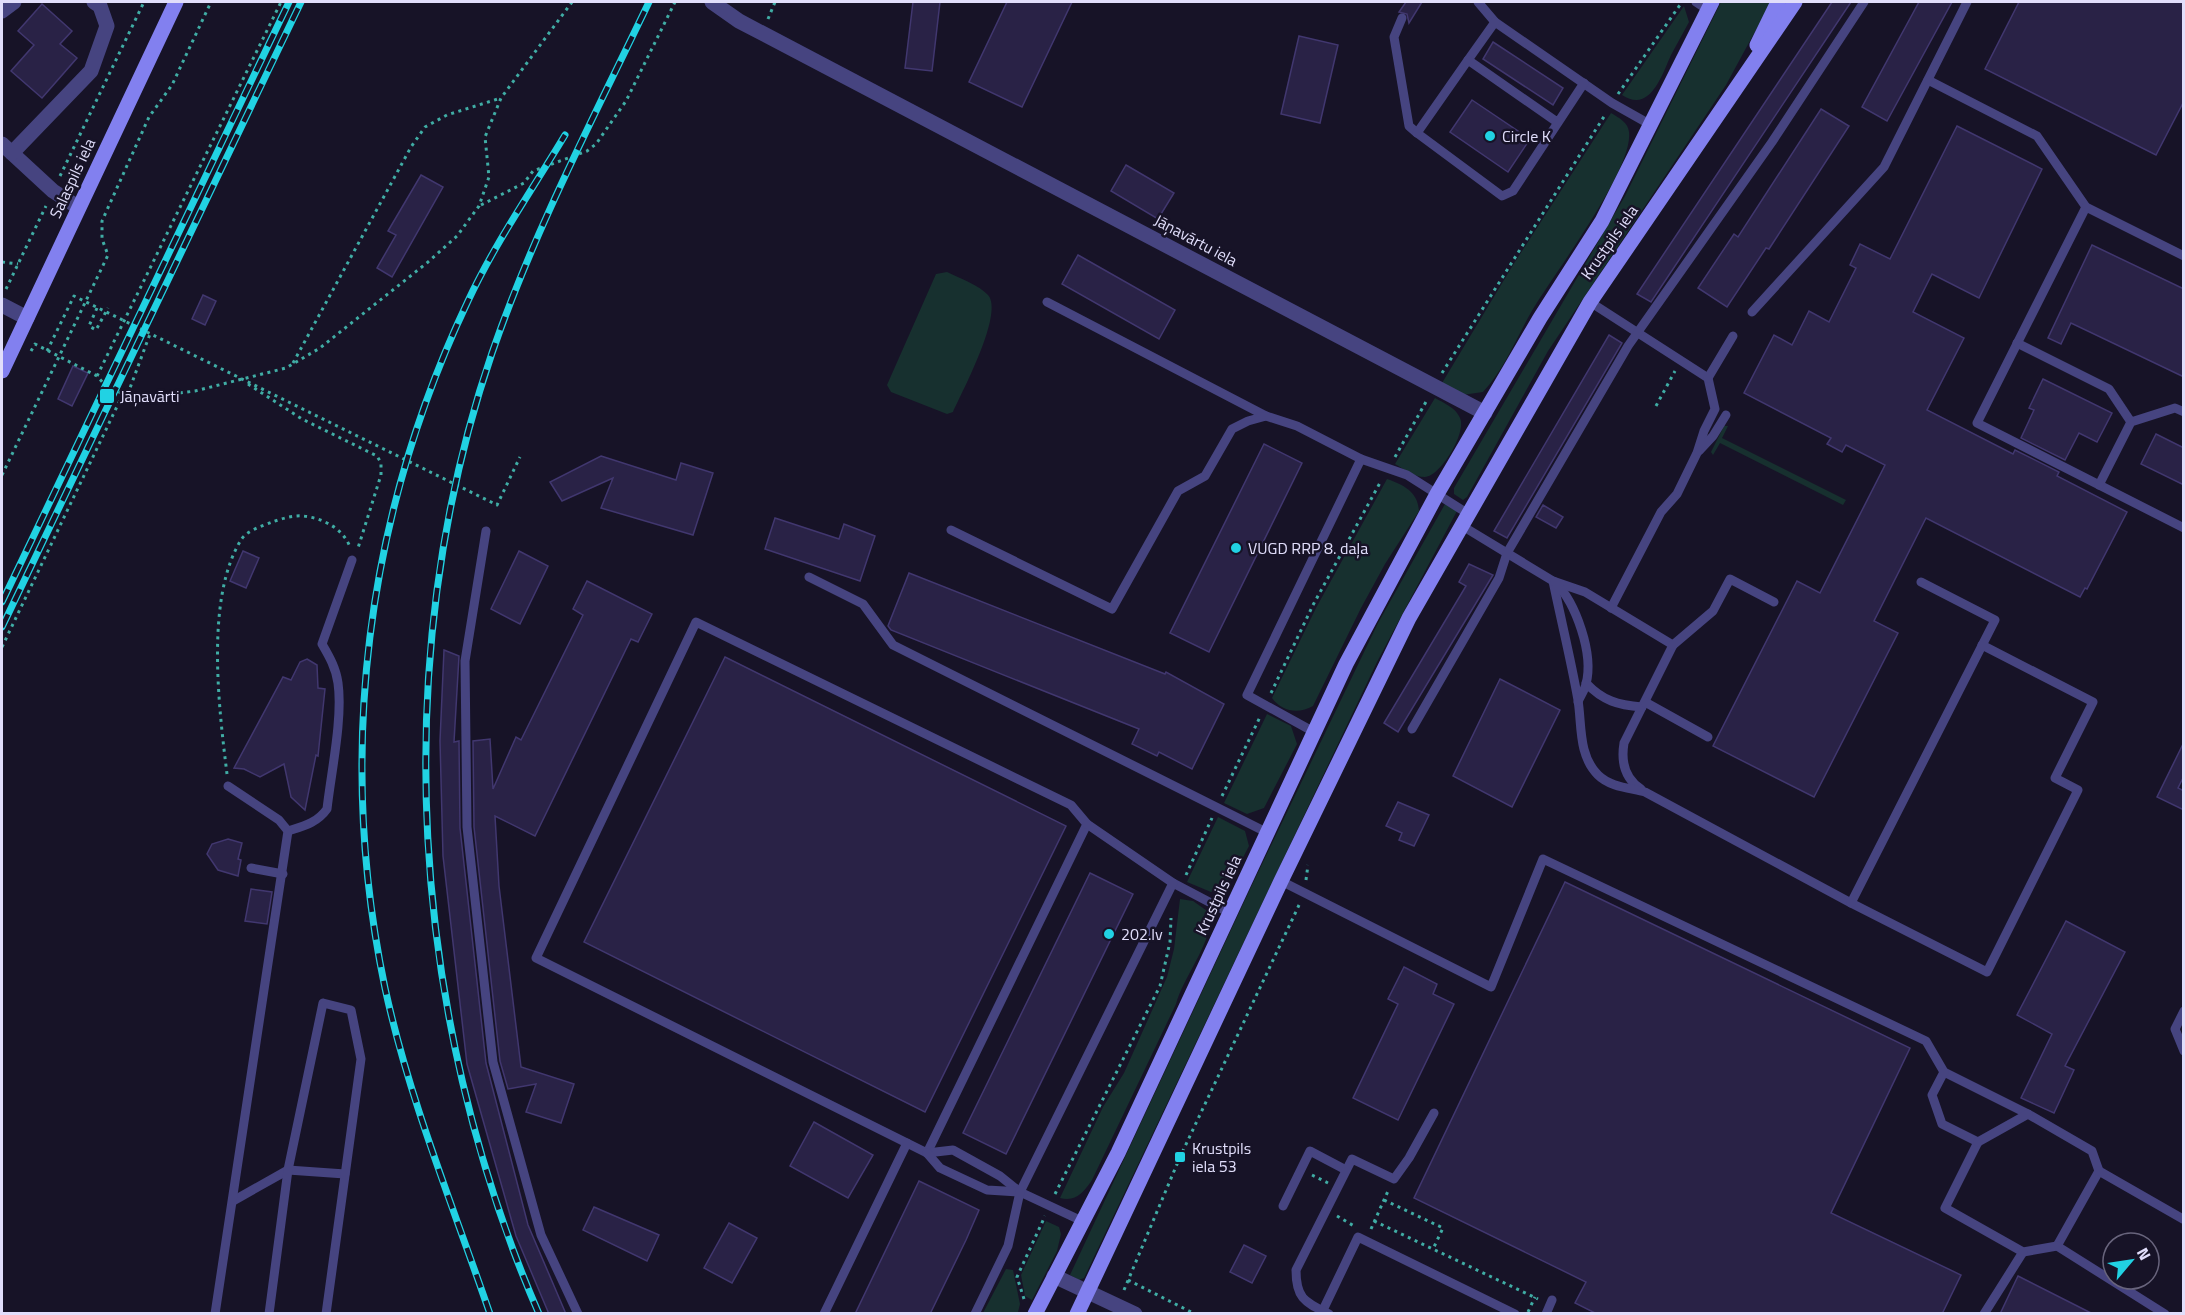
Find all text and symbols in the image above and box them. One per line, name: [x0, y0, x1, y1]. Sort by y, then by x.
place label: Circle K: [1502, 124, 1551, 148]
marker: Circle K: [1483, 129, 1497, 143]
street label: Salaspils iela: [43, 134, 101, 222]
street label: Krustpils iela: [1574, 200, 1644, 284]
street label: Jāņavārtu iela: [1150, 208, 1242, 272]
place label: Jāņavārti: [120, 384, 179, 408]
marker: Jāņavārti: [98, 387, 116, 405]
place label: VUGD RRP 8. daļa: [1248, 536, 1368, 560]
marker: VUGD RRP 8. daļa: [1229, 541, 1243, 555]
street label: Krustpils iela: [1189, 851, 1247, 939]
place label: 202.lv: [1121, 922, 1163, 946]
marker: 202.lv: [1102, 927, 1116, 941]
place label: Krustpils iela 53: [1192, 1136, 1251, 1178]
marker: Krustpils iela 53: [1173, 1150, 1187, 1164]
north arrow: [2101, 1231, 2161, 1291]
text: N: [2131, 1243, 2157, 1264]

